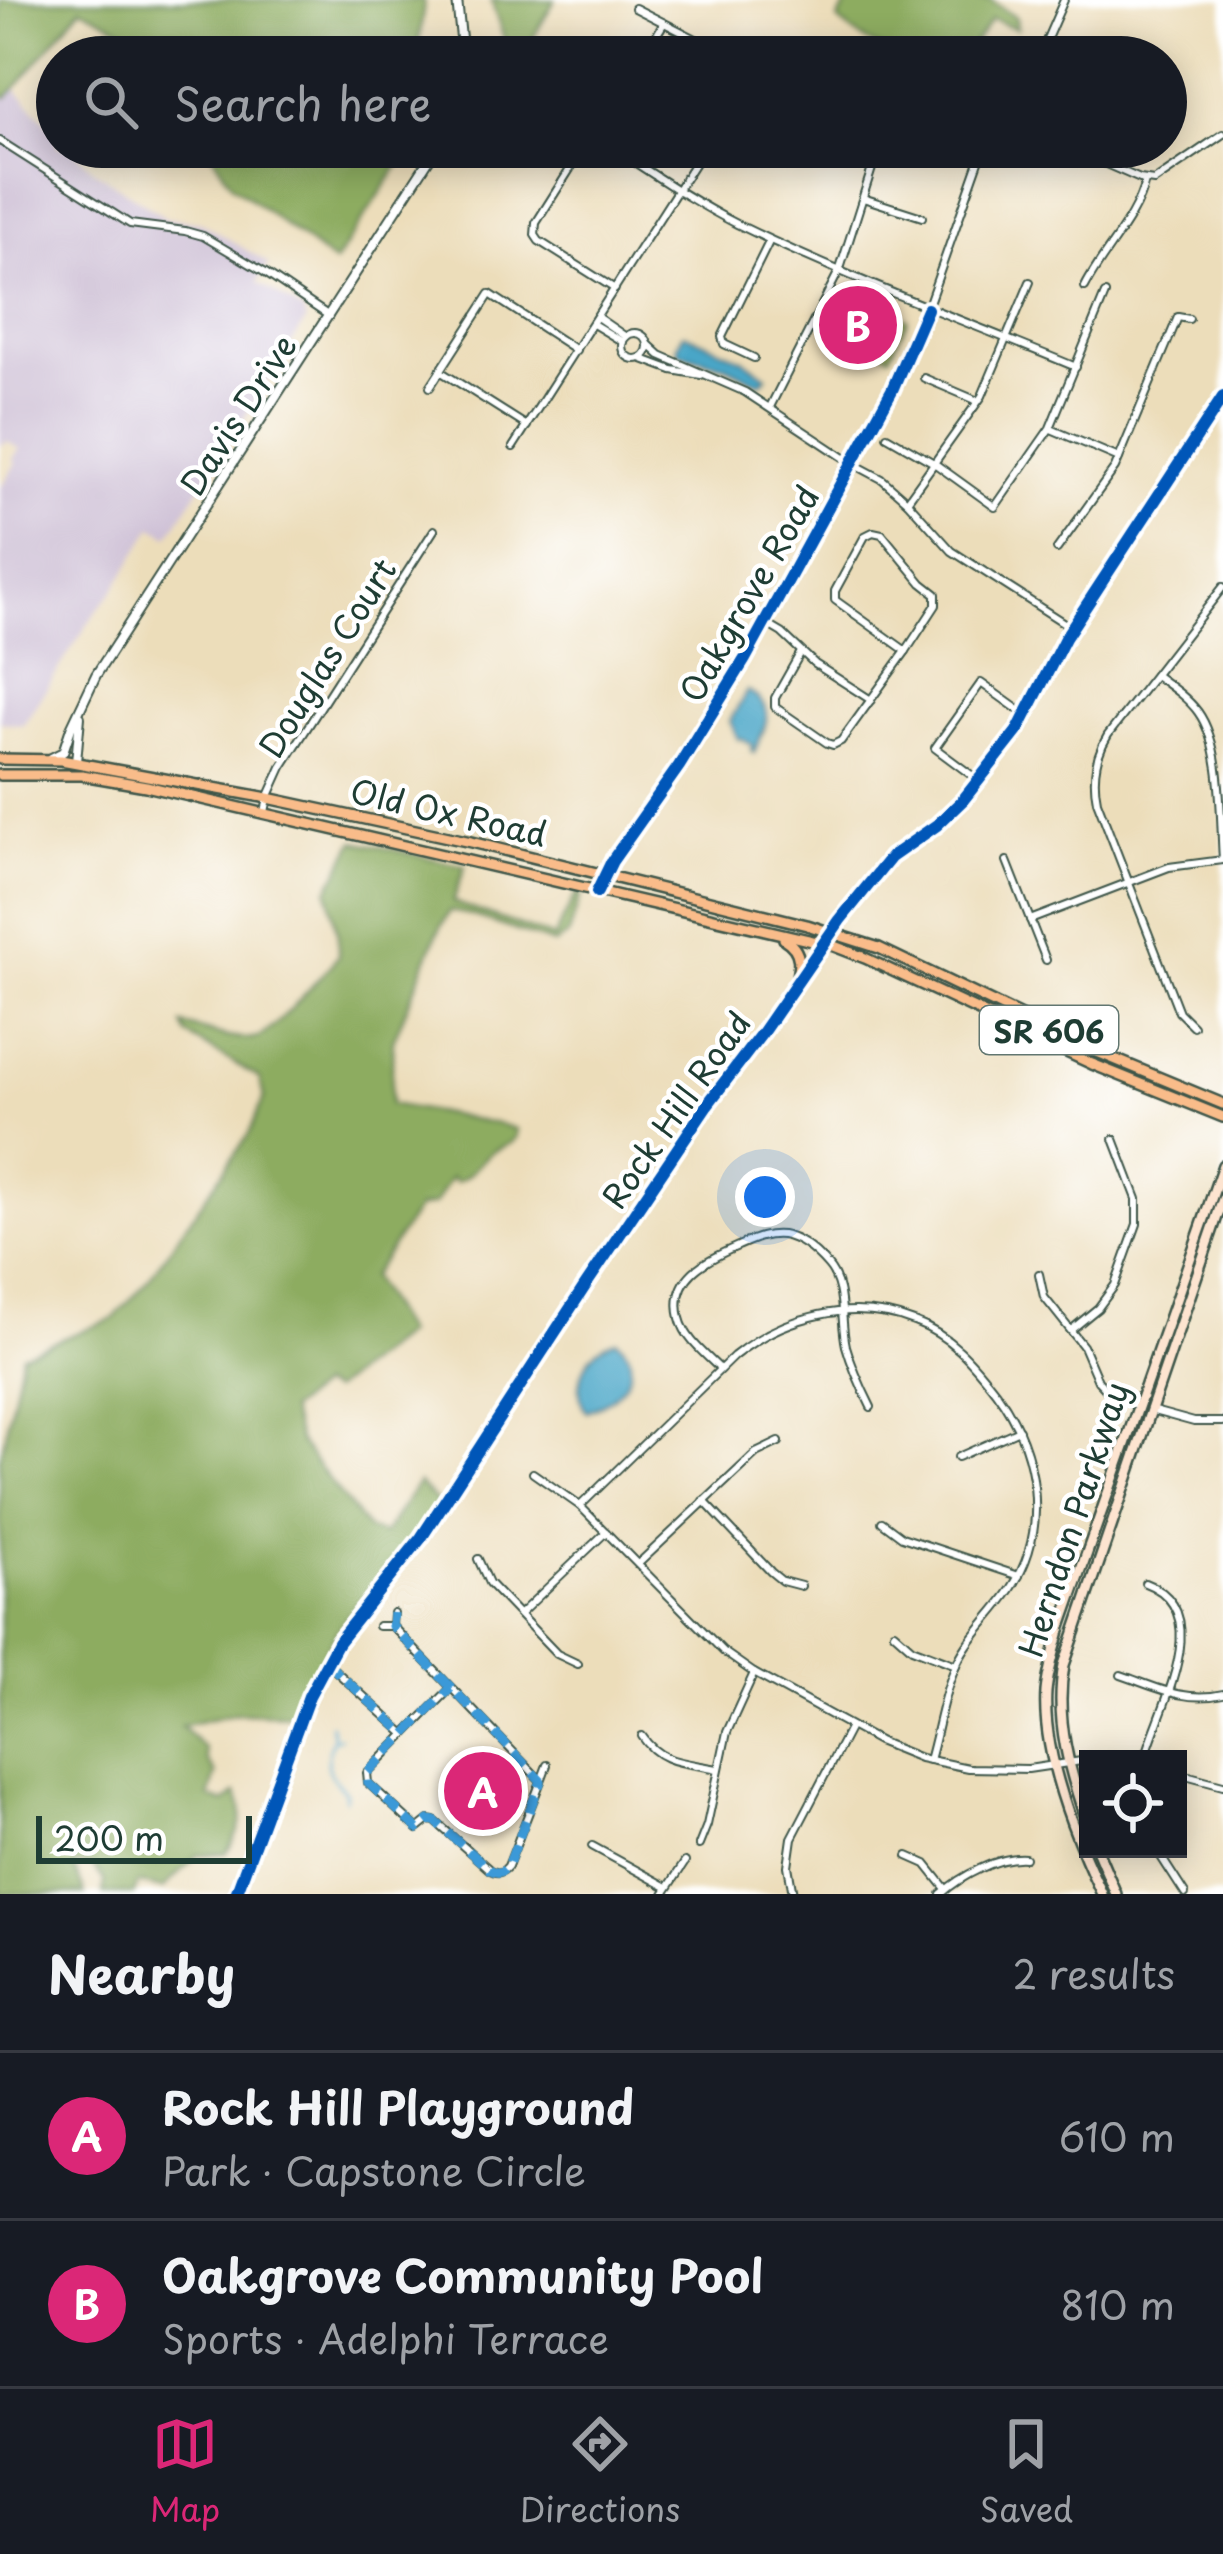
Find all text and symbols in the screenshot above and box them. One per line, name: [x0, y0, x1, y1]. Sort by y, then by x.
search box: [36, 36, 1187, 168]
text: Search here: [174, 68, 431, 136]
icon: search: [78, 69, 144, 135]
pin: B: [819, 280, 897, 370]
street label: Davis Drive: [166, 324, 308, 504]
street label: Oakgrove Road: [666, 475, 830, 711]
street label: Douglas Court: [245, 548, 407, 766]
street label: Old Ox Road: [346, 764, 552, 858]
street label: Rock Hill Road: [588, 1000, 762, 1218]
road number: SR 606: [980, 1006, 1118, 1054]
your location: [735, 1167, 795, 1227]
street label: Herndon Parkway: [1004, 1375, 1140, 1663]
pin: A: [444, 1746, 522, 1836]
map controls: [1079, 1750, 1187, 1858]
button: locate: [1079, 1750, 1187, 1858]
scale bar: [36, 1810, 252, 1863]
text: 200 m: [54, 1812, 164, 1862]
text: Nearby: [48, 1934, 235, 2011]
text: 2 results: [1013, 1943, 1175, 2002]
text: Rock Hill Playground: [162, 2072, 634, 2140]
text: A: [72, 2106, 102, 2165]
text: 610 m: [1059, 2106, 1175, 2165]
text: Park · Capstone Circle: [162, 2140, 586, 2199]
text: Oakgrove Community Pool: [162, 2240, 763, 2308]
text: B: [74, 2274, 100, 2333]
text: 810 m: [1060, 2274, 1175, 2333]
text: Sports · Adelphi Terrace: [162, 2308, 609, 2367]
tab: Map: [150, 2411, 220, 2533]
tab: Directions: [520, 2411, 680, 2533]
tab: Saved: [980, 2411, 1073, 2533]

